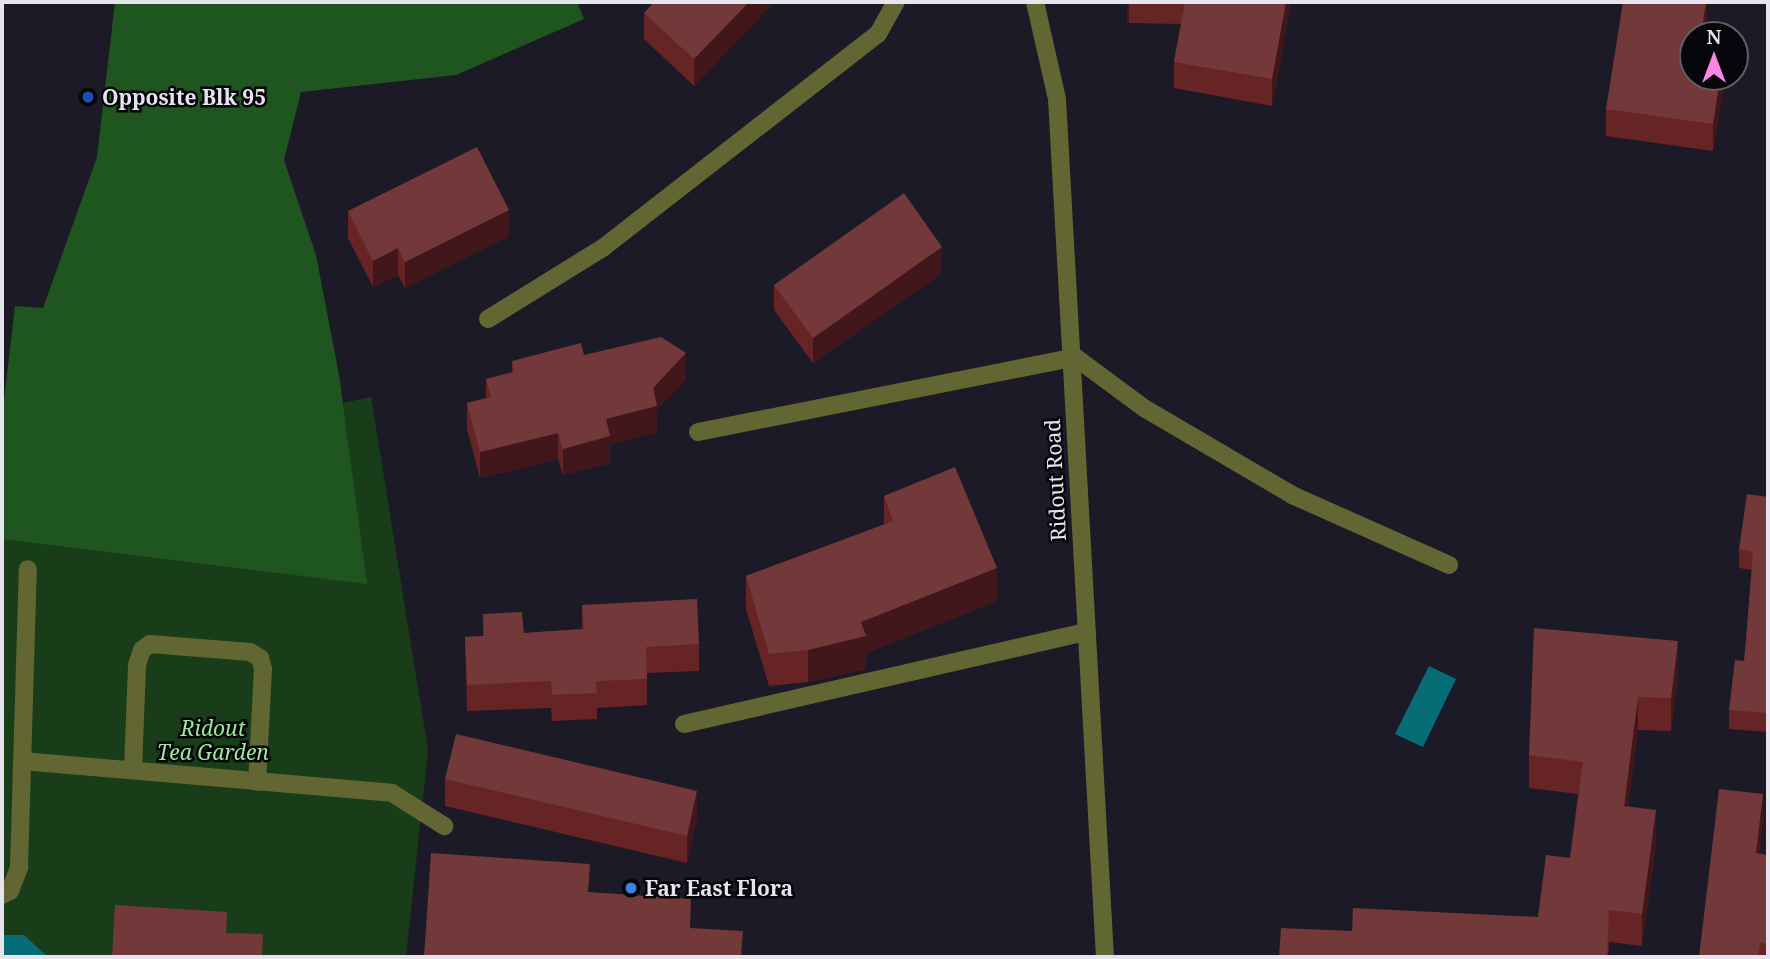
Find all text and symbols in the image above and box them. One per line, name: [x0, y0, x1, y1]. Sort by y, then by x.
north arrow: [1679, 21, 1749, 91]
text: N: [1707, 24, 1721, 50]
place label: Opposite Blk 95: [102, 84, 266, 110]
marker: Opposite Blk 95: [80, 89, 96, 105]
street label: Ridout Road: [1039, 418, 1071, 542]
park label: Ridout Tea Garden: [157, 715, 269, 765]
place label: Far East Flora: [645, 875, 793, 901]
marker: Far East Flora: [623, 880, 639, 896]

